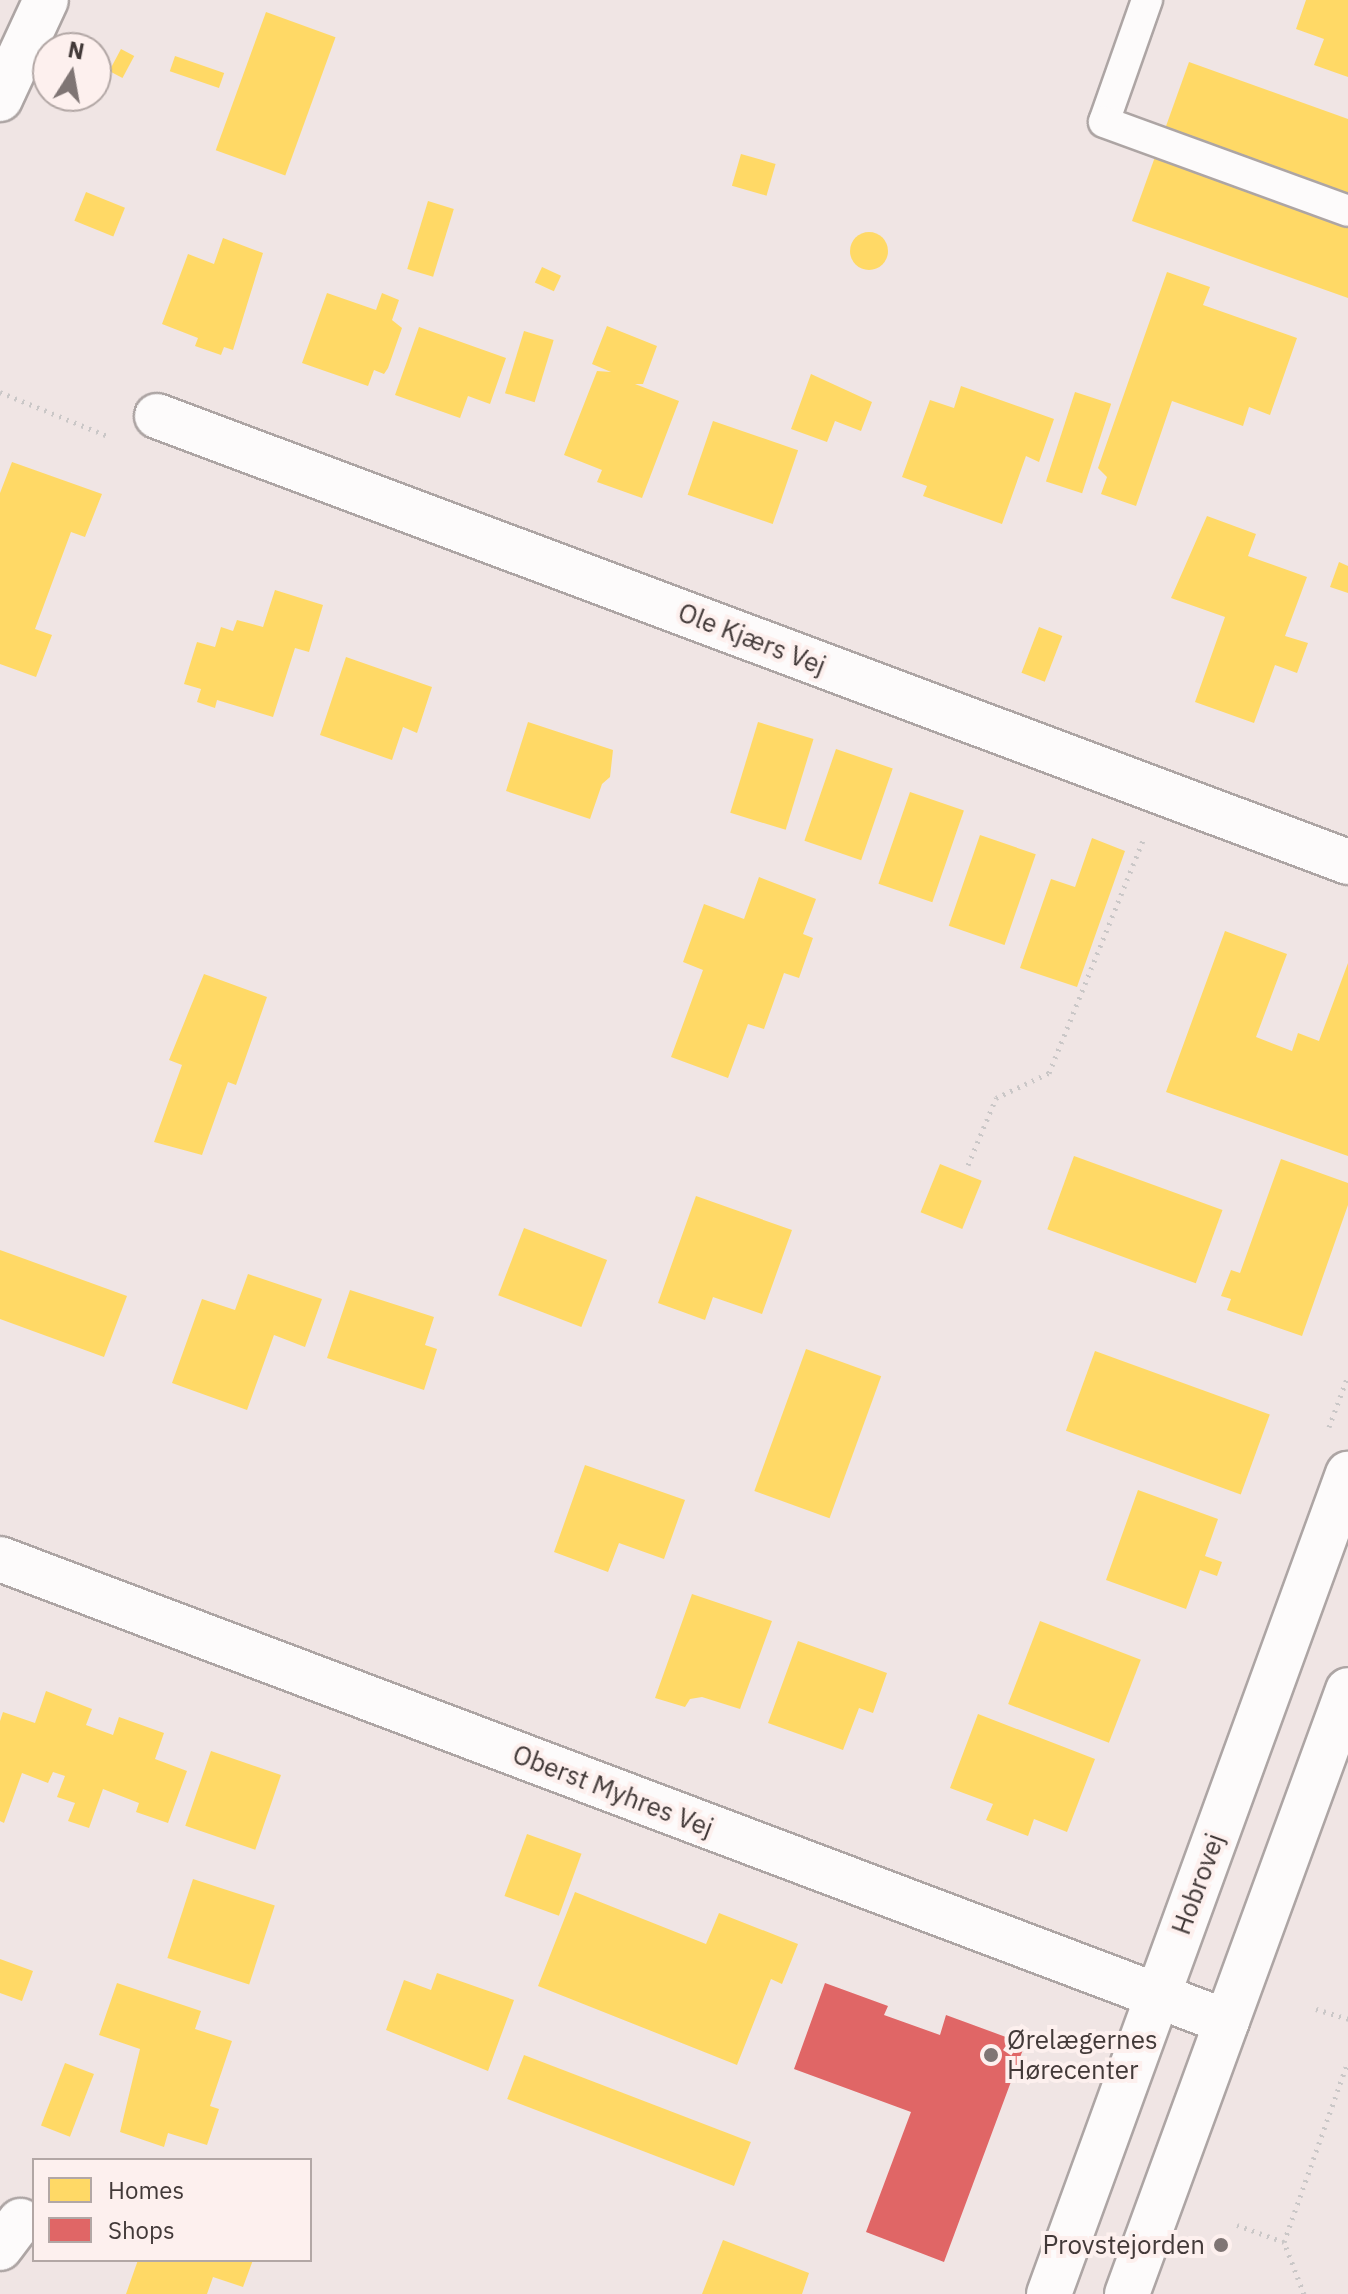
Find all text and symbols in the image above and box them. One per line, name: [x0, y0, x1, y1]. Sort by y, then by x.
north arrow: [32, 32, 112, 112]
text: N: [66, 34, 87, 66]
street label: Ole Kjærs Vej: [674, 597, 830, 681]
street label: Oberst Myhres Vej: [508, 1738, 718, 1844]
street label: Hobrovej: [1165, 1829, 1231, 1939]
place label: Ørelægernes Hørecenter: [1007, 2024, 1158, 2086]
marker: Ørelægernes Hørecenter: [982, 2046, 1000, 2064]
legend: [32, 2158, 312, 2262]
text: Homes: [108, 2174, 184, 2206]
text: Shops: [108, 2214, 175, 2246]
place label: Provstejorden: [1043, 2229, 1205, 2261]
marker: Provstejorden: [1212, 2236, 1230, 2254]

